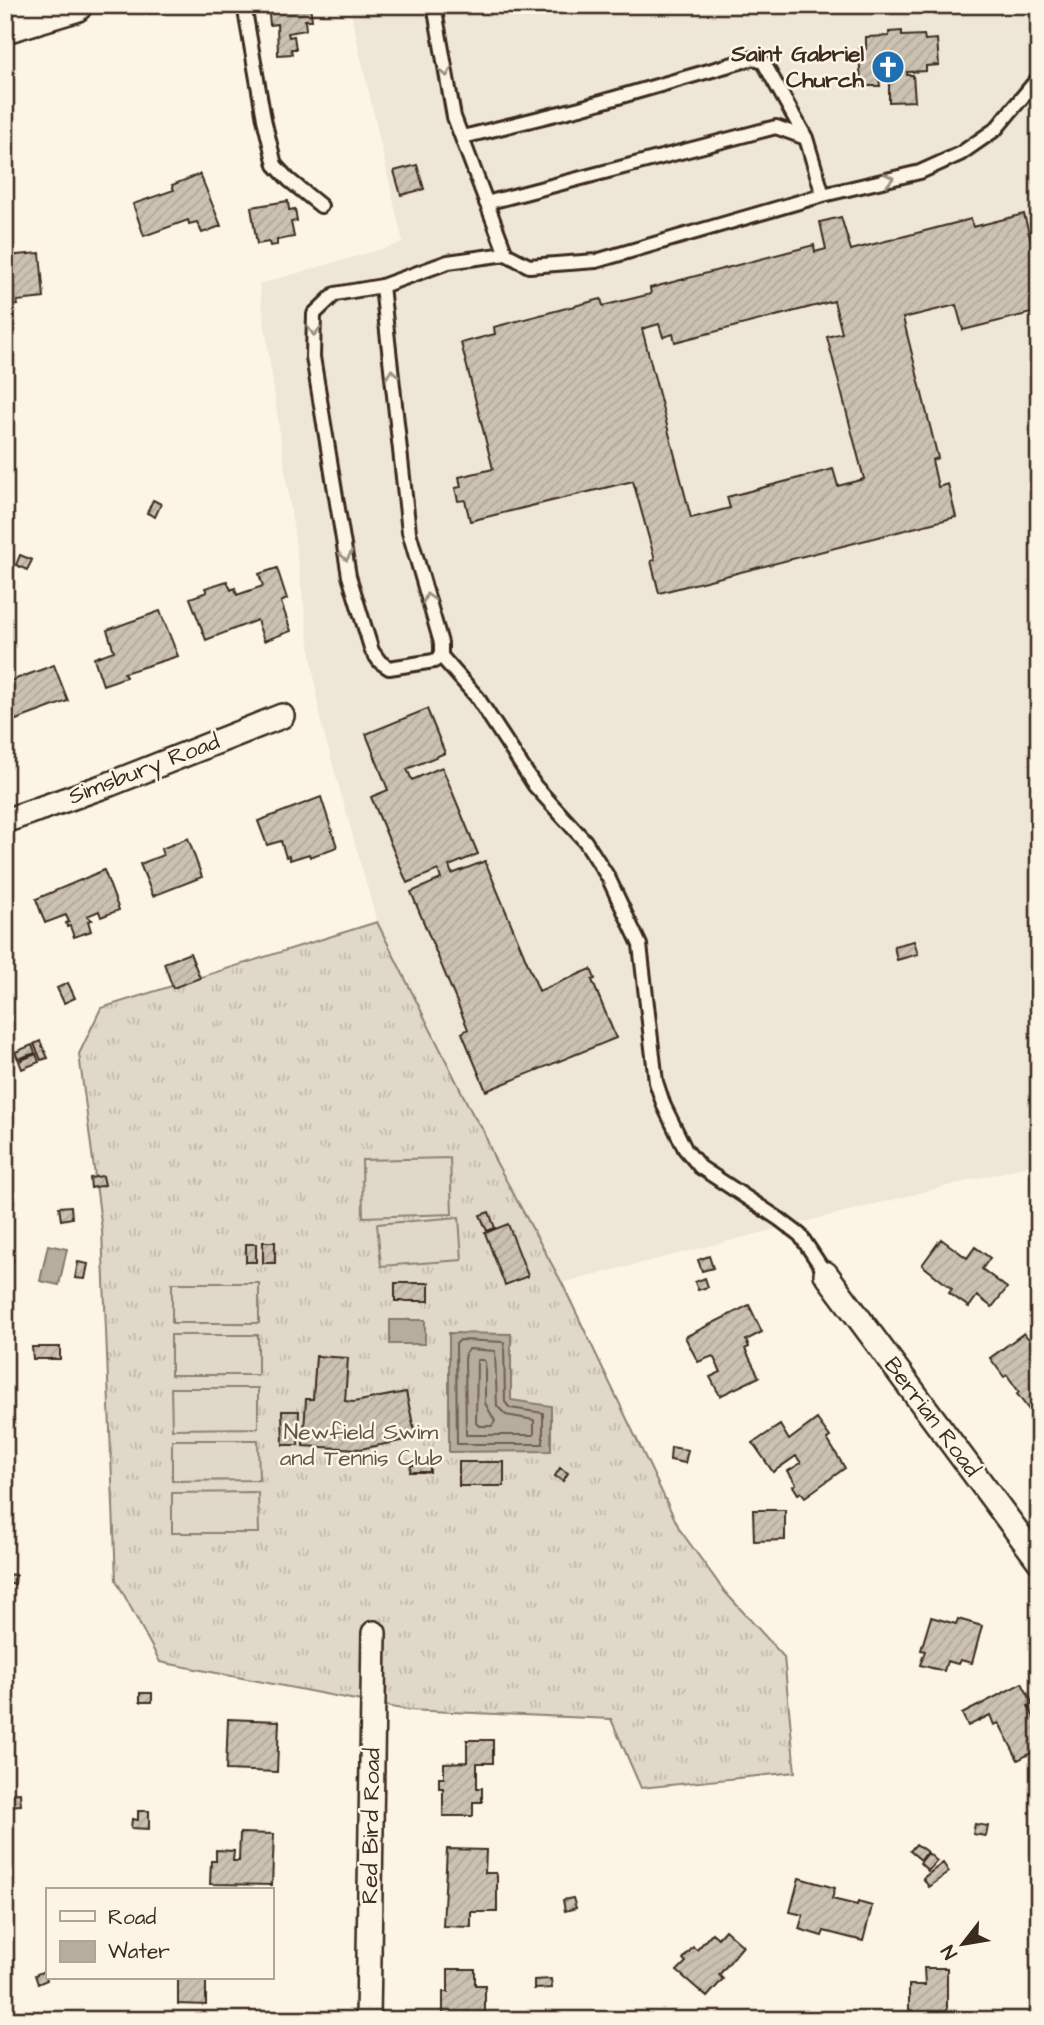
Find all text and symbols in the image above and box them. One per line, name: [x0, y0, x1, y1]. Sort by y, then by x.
place label: Saint Gabriel Church: [730, 38, 865, 96]
church icon: Saint Gabriel Church: [869, 48, 907, 86]
one-way arrow: [438, 66, 453, 78]
one-way arrow: [883, 173, 895, 187]
one-way arrow: [306, 326, 321, 337]
one-way arrow: [384, 368, 399, 380]
one-way arrow: [338, 550, 353, 562]
one-way arrow: [422, 592, 437, 604]
street label: Simsbury Road: [64, 725, 225, 813]
street label: Berrian Road: [876, 1350, 988, 1484]
park label: Newfield Swim and Tennis Club: [280, 1416, 442, 1474]
street label: Red Bird Road: [354, 1747, 388, 1904]
legend: [46, 1888, 273, 1980]
text: Road: [108, 1903, 156, 1932]
north arrow: [928, 1910, 998, 1980]
text: Water: [108, 1937, 170, 1966]
text: N: [935, 1940, 964, 1964]

